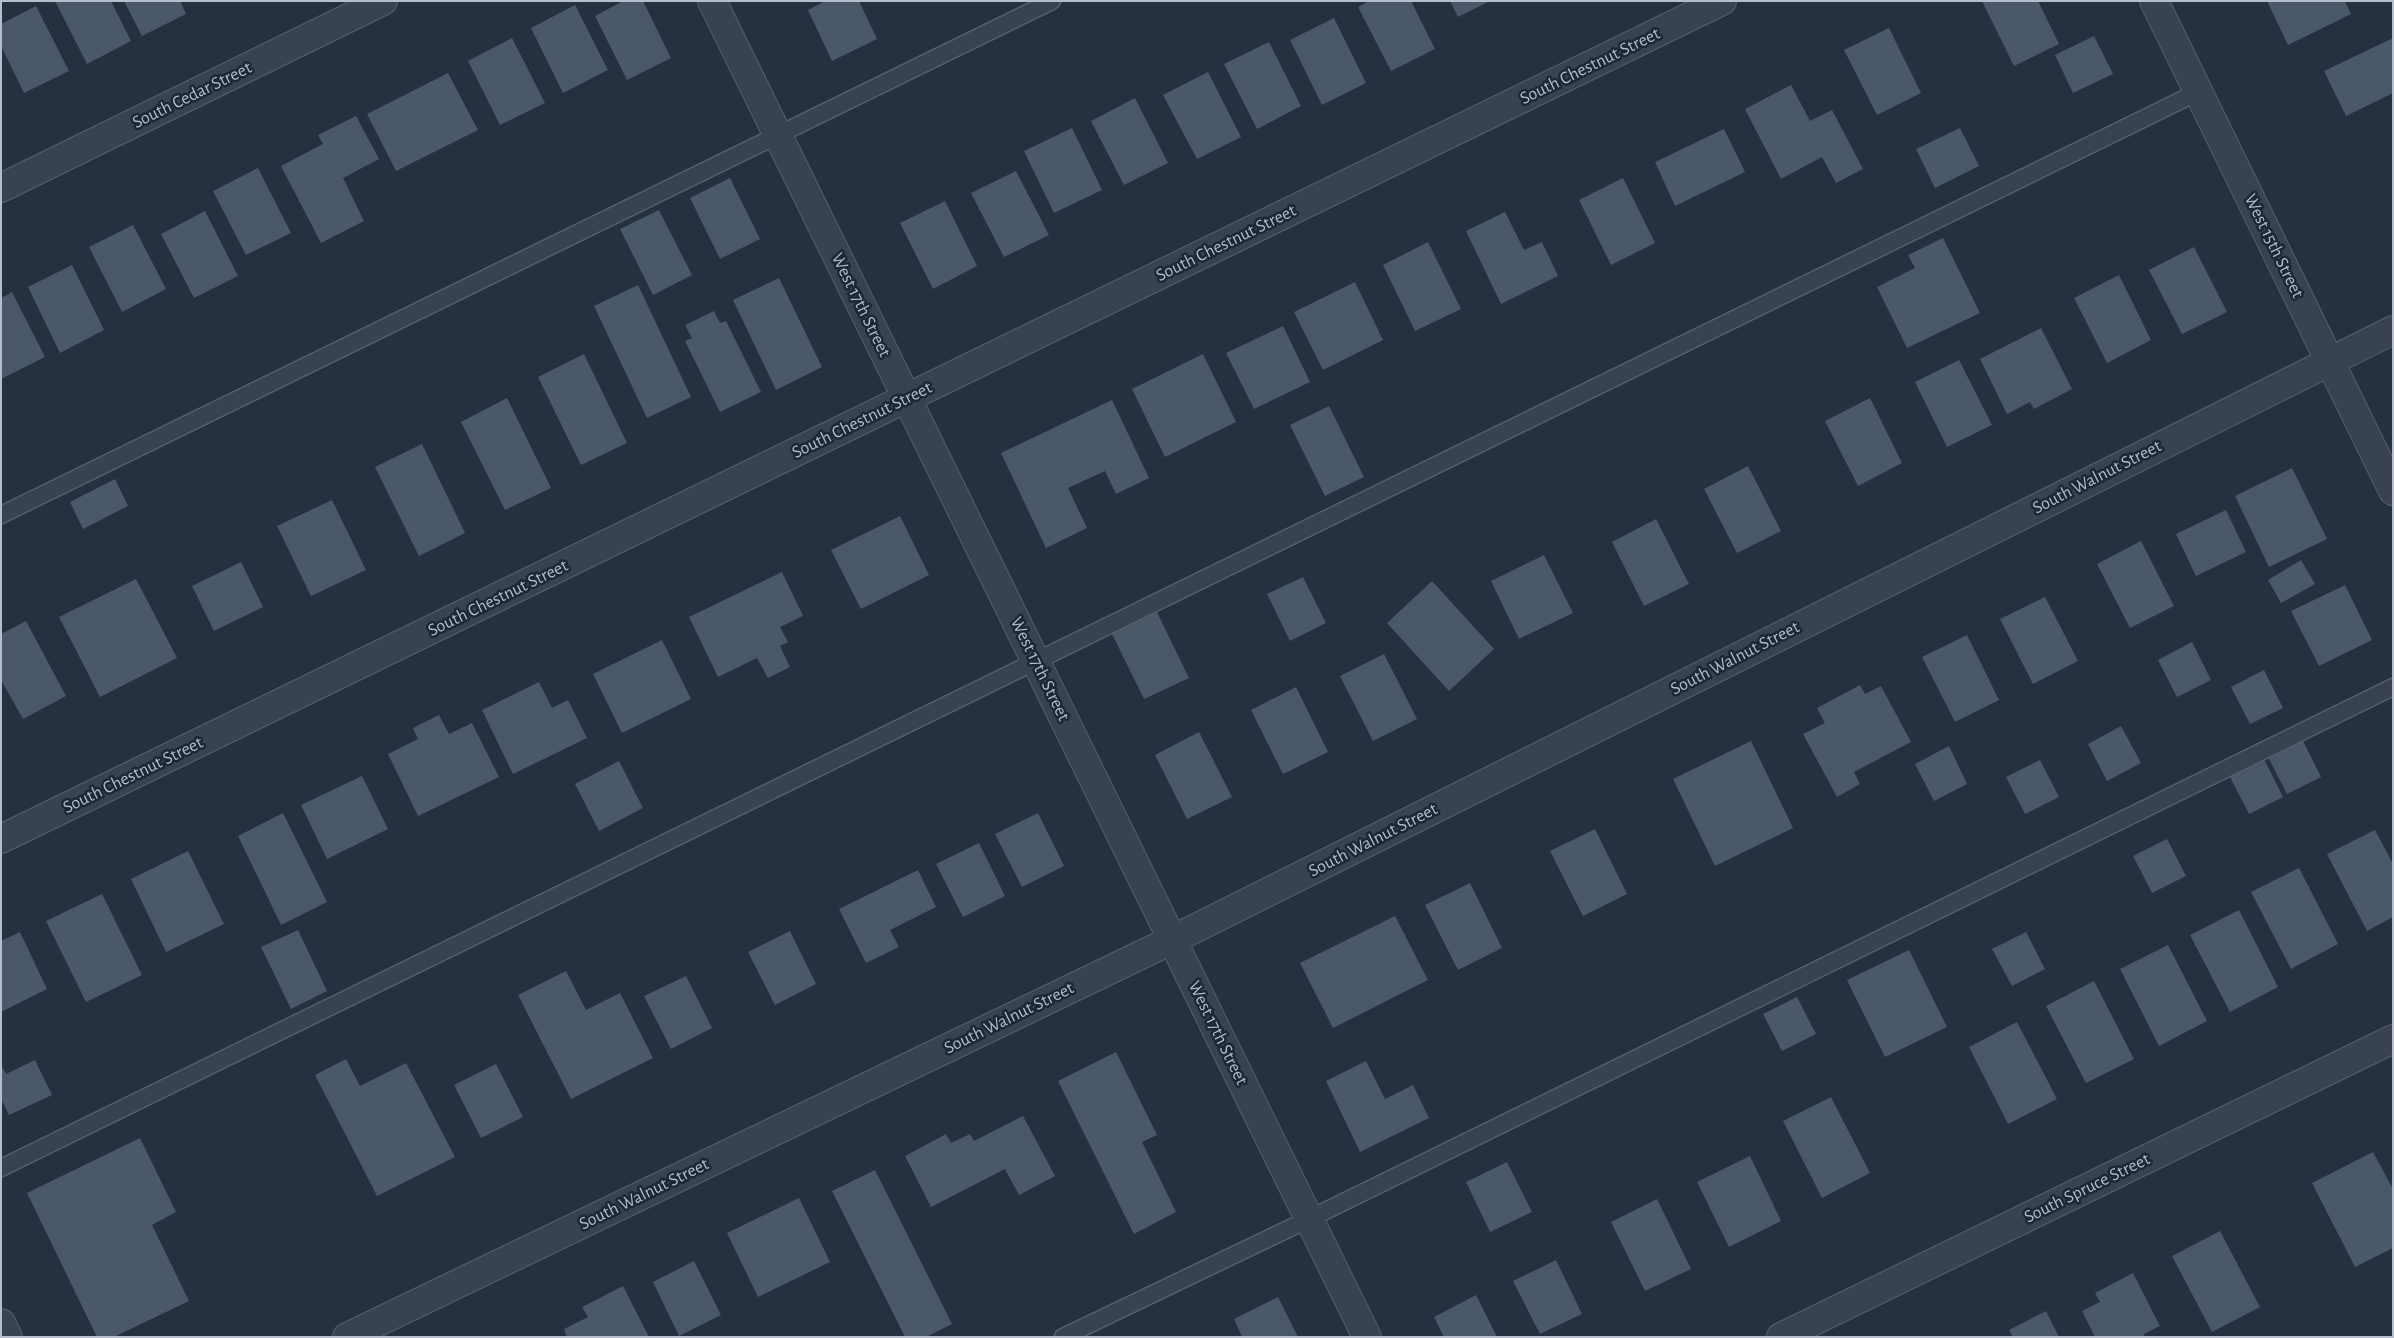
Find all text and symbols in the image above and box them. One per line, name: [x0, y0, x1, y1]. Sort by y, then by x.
street label: South Chestnut Street: [1516, 23, 1664, 109]
street label: South Cedar Street: [129, 57, 255, 133]
street label: West 15th Street: [2240, 190, 2308, 302]
street label: South Chestnut Street: [1152, 200, 1300, 286]
street label: West 17th Street: [827, 249, 895, 361]
street label: South Chestnut Street: [788, 377, 936, 463]
street label: South Walnut Street: [2029, 435, 2165, 519]
street label: South Chestnut Street: [424, 555, 572, 641]
street label: West 17th Street: [1006, 613, 1074, 725]
street label: South Walnut Street: [1667, 616, 1803, 700]
street label: South Chestnut Street: [59, 732, 207, 818]
street label: South Walnut Street: [1305, 798, 1441, 882]
street label: South Walnut Street: [941, 977, 1077, 1059]
street label: West 17th Street: [1184, 977, 1252, 1089]
street label: South Spruce Street: [2021, 1148, 2153, 1228]
street label: South Walnut Street: [576, 1153, 712, 1235]

